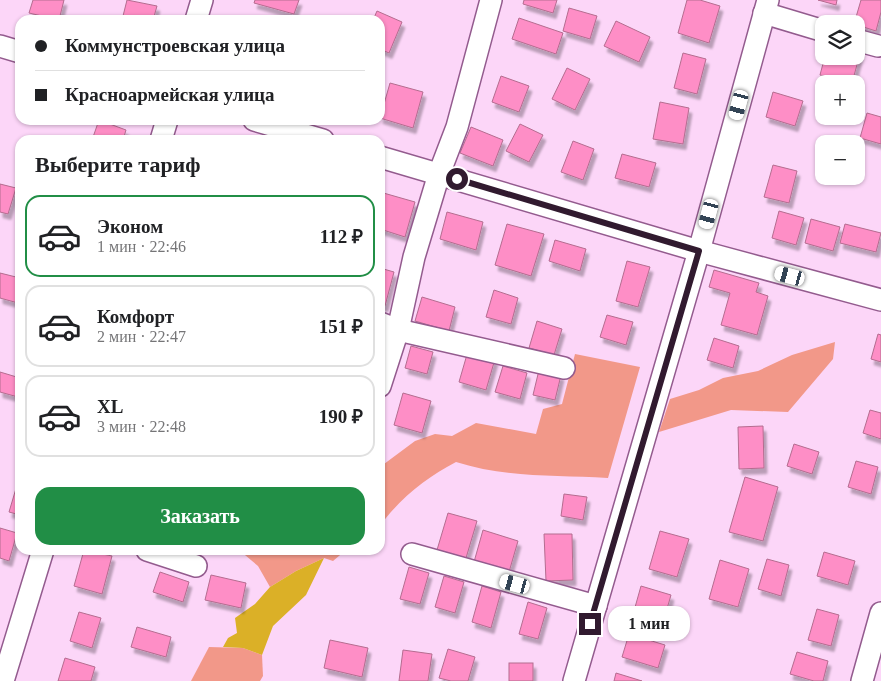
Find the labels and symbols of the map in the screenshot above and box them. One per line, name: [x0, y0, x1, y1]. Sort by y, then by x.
car: [727, 89, 750, 121]
route start: [446, 168, 468, 190]
car: [697, 198, 720, 230]
car: [773, 265, 806, 287]
car: [498, 573, 531, 595]
callout: 1 мин: [608, 606, 690, 642]
route end: [579, 613, 601, 635]

